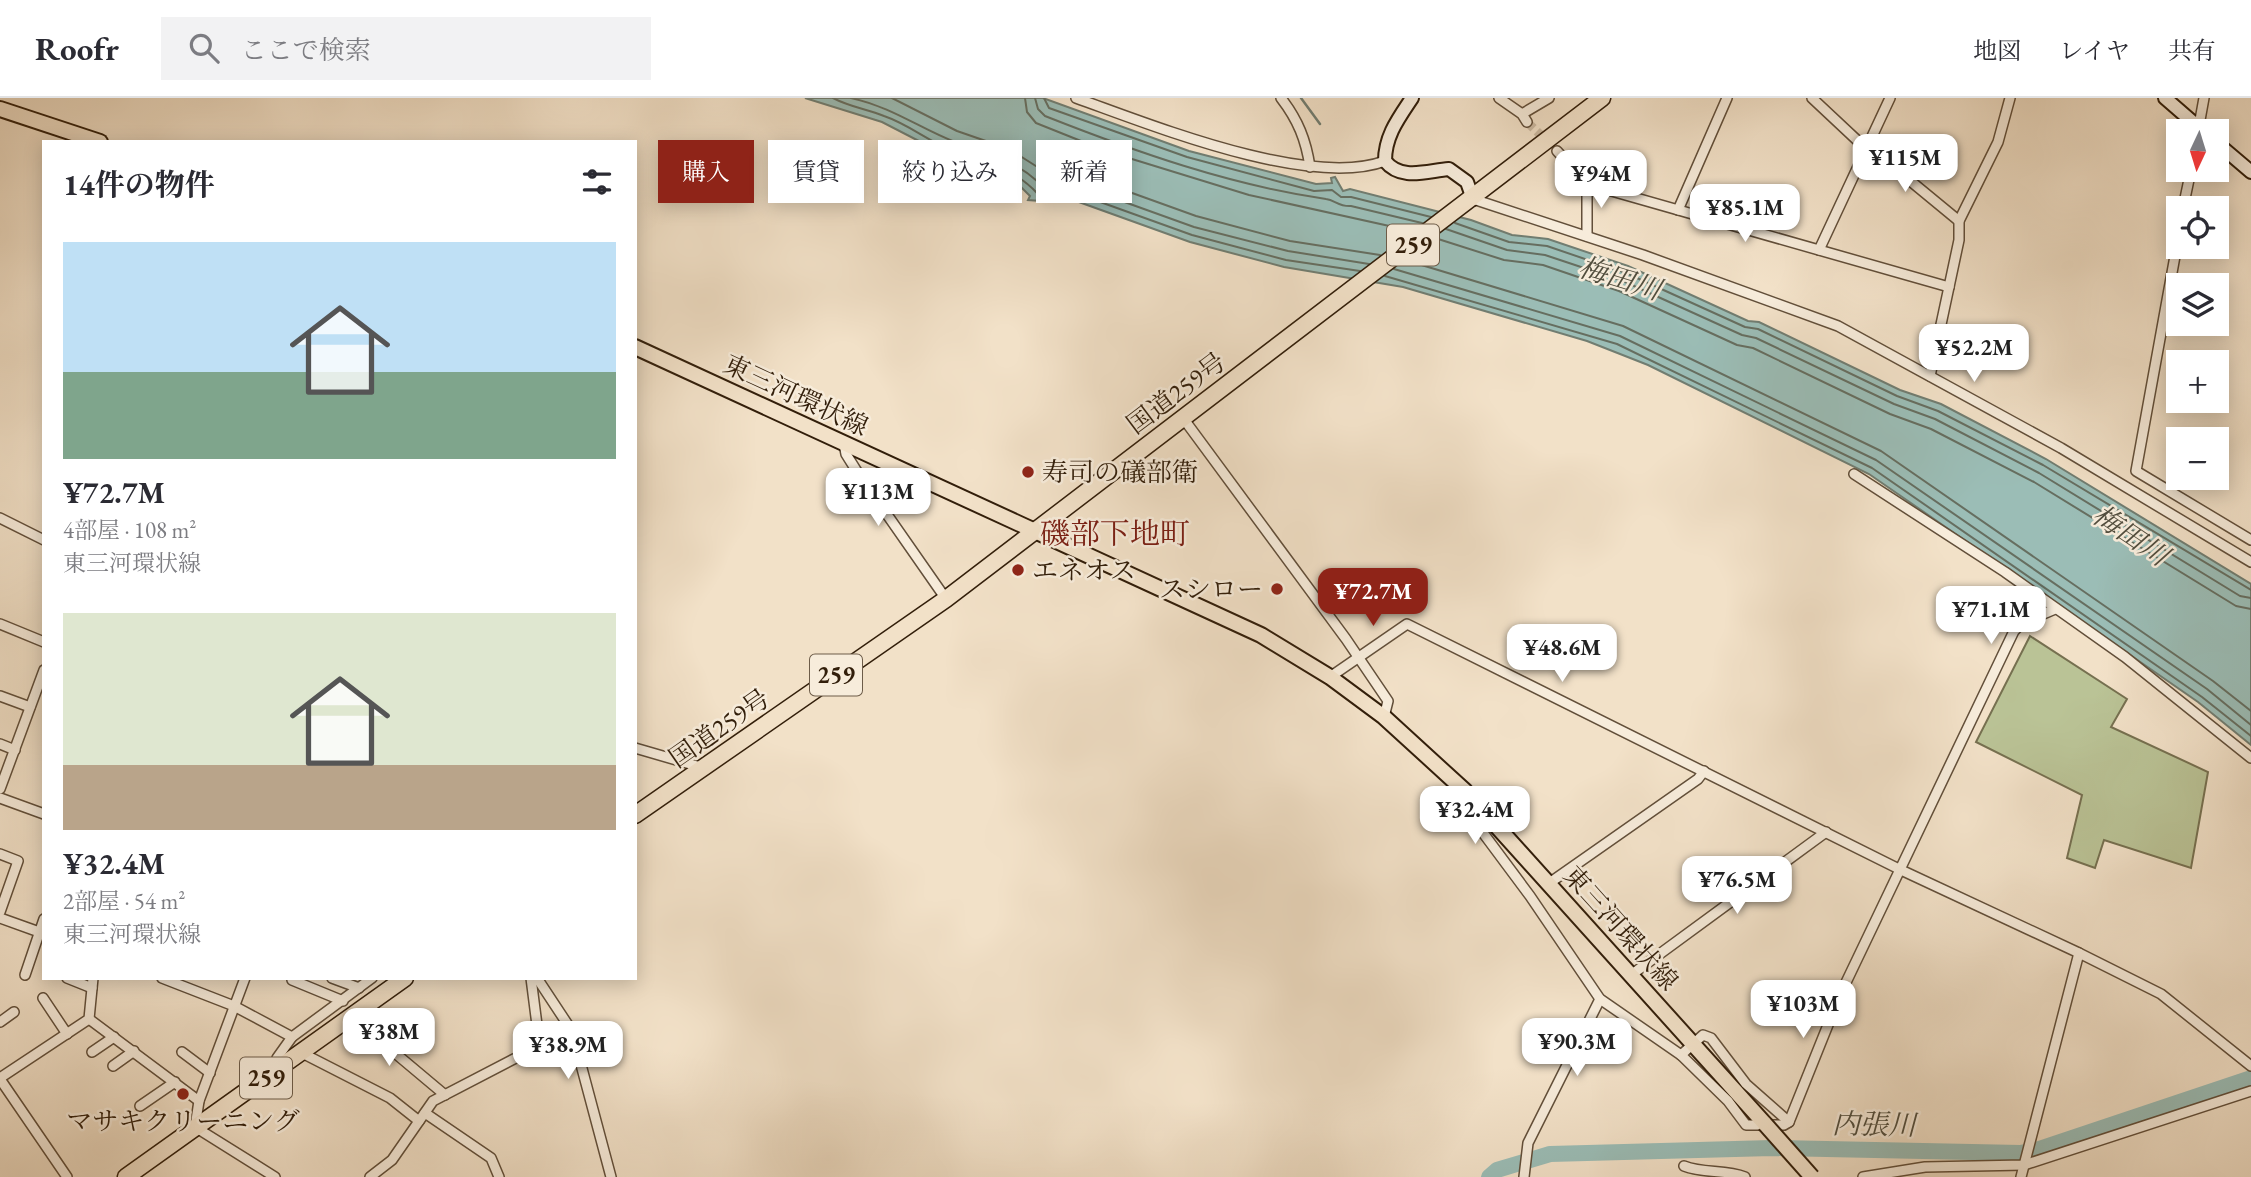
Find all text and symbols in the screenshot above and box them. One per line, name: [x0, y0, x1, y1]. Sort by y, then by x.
search box: [161, 17, 651, 80]
text: Roofr: [35, 27, 119, 70]
icon: search: [185, 29, 223, 67]
text: ここで検索: [241, 33, 371, 67]
text: 地図: [1973, 35, 2021, 66]
text: レイヤ: [2059, 35, 2130, 66]
text: 共有: [2168, 35, 2216, 66]
north arrow: [2166, 119, 2230, 182]
map controls: [2166, 119, 2229, 490]
pin: ¥115M: [1856, 134, 1954, 194]
chip: 購入: [658, 140, 754, 203]
chip: 賃貸: [768, 140, 864, 203]
chip: 絞り込み: [878, 140, 1022, 203]
chip: 新着: [1036, 140, 1132, 203]
text: ¥115M: [1869, 142, 1941, 172]
pin: ¥94M: [1560, 150, 1642, 210]
text: ¥94M: [1571, 158, 1631, 188]
icon: filters: [578, 163, 616, 201]
text: 14件の物件: [63, 165, 215, 204]
pin: ¥85.1M: [1688, 184, 1802, 244]
text: ¥85.1M: [1706, 192, 1784, 222]
button: locate: [2166, 196, 2229, 259]
road number: 259: [1387, 225, 1439, 266]
water label: 梅田川: [1575, 249, 1668, 308]
button: layers: [2166, 273, 2229, 336]
icon: home: [277, 287, 403, 413]
pin: ¥52.2M: [1917, 324, 2031, 384]
text: ¥52.2M: [1935, 332, 2013, 362]
street label: 国道259号: [1120, 345, 1232, 441]
street label: 東三河環状線: [718, 347, 874, 443]
button: +: [2166, 350, 2229, 413]
button: −: [2166, 427, 2229, 490]
place label: 寿司の礒部衛: [1042, 455, 1198, 489]
marker: 寿司の礒部衛: [1020, 464, 1036, 480]
pin: ¥113M: [829, 468, 927, 528]
text: ¥72.7M: [63, 473, 165, 512]
text: ¥113M: [842, 476, 914, 506]
water label: 梅田川: [2086, 497, 2178, 575]
district label: 磯部下地町: [1040, 514, 1190, 553]
text: 4部屋 · 108 m²: [63, 515, 196, 545]
text: 東三河環状線: [63, 548, 201, 578]
place label: エネオス: [1032, 553, 1136, 587]
marker: エネオス: [1010, 562, 1026, 578]
pin: ¥72.7M: [1316, 568, 1430, 628]
place label: スシロー: [1159, 572, 1263, 606]
text: ¥72.7M: [1334, 576, 1412, 606]
marker: スシロー: [1269, 581, 1285, 597]
pin: ¥71.1M: [1934, 587, 2048, 646]
text: ¥71.1M: [1952, 594, 2030, 624]
pin: ¥48.6M: [1505, 624, 1619, 684]
text: ¥48.6M: [1523, 632, 1601, 662]
road number: 259: [810, 654, 862, 696]
icon: home: [277, 658, 403, 784]
street label: 国道259号: [662, 681, 776, 775]
pin: ¥32.4M: [1418, 786, 1532, 846]
text: ¥32.4M: [1436, 794, 1514, 824]
text: ¥32.4M: [63, 844, 165, 883]
pin: ¥76.5M: [1680, 856, 1794, 916]
street label: 東三河環状線: [1556, 859, 1686, 997]
text: ¥76.5M: [1698, 864, 1776, 894]
text: 2部屋 · 54 m²: [63, 886, 185, 916]
text: 東三河環状線: [63, 919, 201, 949]
pin: ¥103M: [1754, 981, 1852, 1040]
text: ¥103M: [1767, 988, 1839, 1018]
pin: ¥38M: [348, 1009, 430, 1068]
text: ¥38M: [359, 1016, 419, 1046]
pin: ¥90.3M: [1520, 1018, 1634, 1078]
pin: ¥38.9M: [511, 1021, 625, 1081]
text: ¥90.3M: [1538, 1026, 1616, 1056]
text: ¥38.9M: [529, 1029, 607, 1059]
road number: 259: [240, 1058, 292, 1098]
marker: マサキクリーニング: [175, 1086, 191, 1102]
place label: マサキクリーニング: [66, 1104, 300, 1138]
water label: 内張川: [1832, 1105, 1919, 1143]

